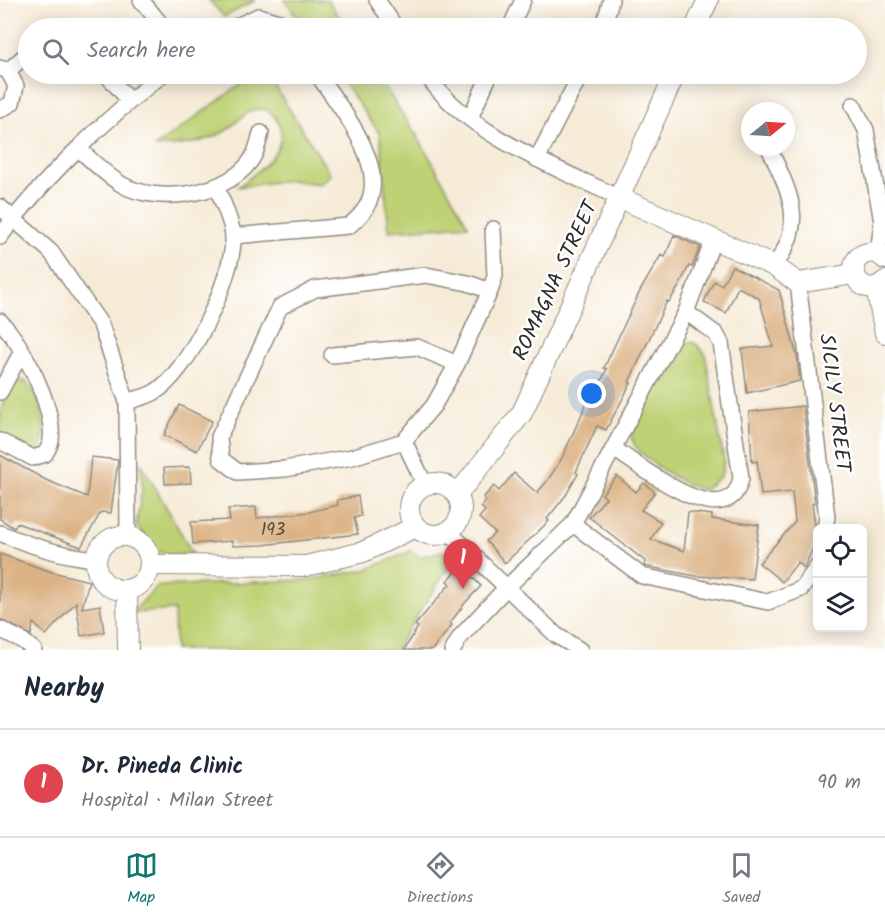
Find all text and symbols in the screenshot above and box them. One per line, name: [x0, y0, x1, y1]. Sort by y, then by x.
search box: [18, 18, 867, 84]
text: Search here: [87, 34, 195, 69]
icon: search: [39, 35, 72, 68]
north arrow: [741, 102, 795, 156]
street label: ROMAGNA STREET: [504, 194, 608, 366]
street label: SICILY STREET: [809, 332, 859, 476]
your location: [577, 379, 606, 408]
house number: 193: [261, 516, 285, 545]
map controls: [813, 524, 867, 632]
button: locate: [813, 524, 867, 578]
pin: 1: [444, 540, 482, 589]
button: layers: [813, 578, 867, 632]
text: Nearby: [24, 668, 104, 710]
text: Dr. Pineda Clinic: [81, 750, 243, 785]
text: 1: [40, 767, 47, 799]
text: 90 m: [817, 767, 861, 799]
text: Hospital · Milan Street: [81, 785, 273, 817]
tab: Map: [125, 849, 158, 910]
tab: Directions: [407, 849, 473, 910]
tab: Saved: [722, 849, 760, 910]

